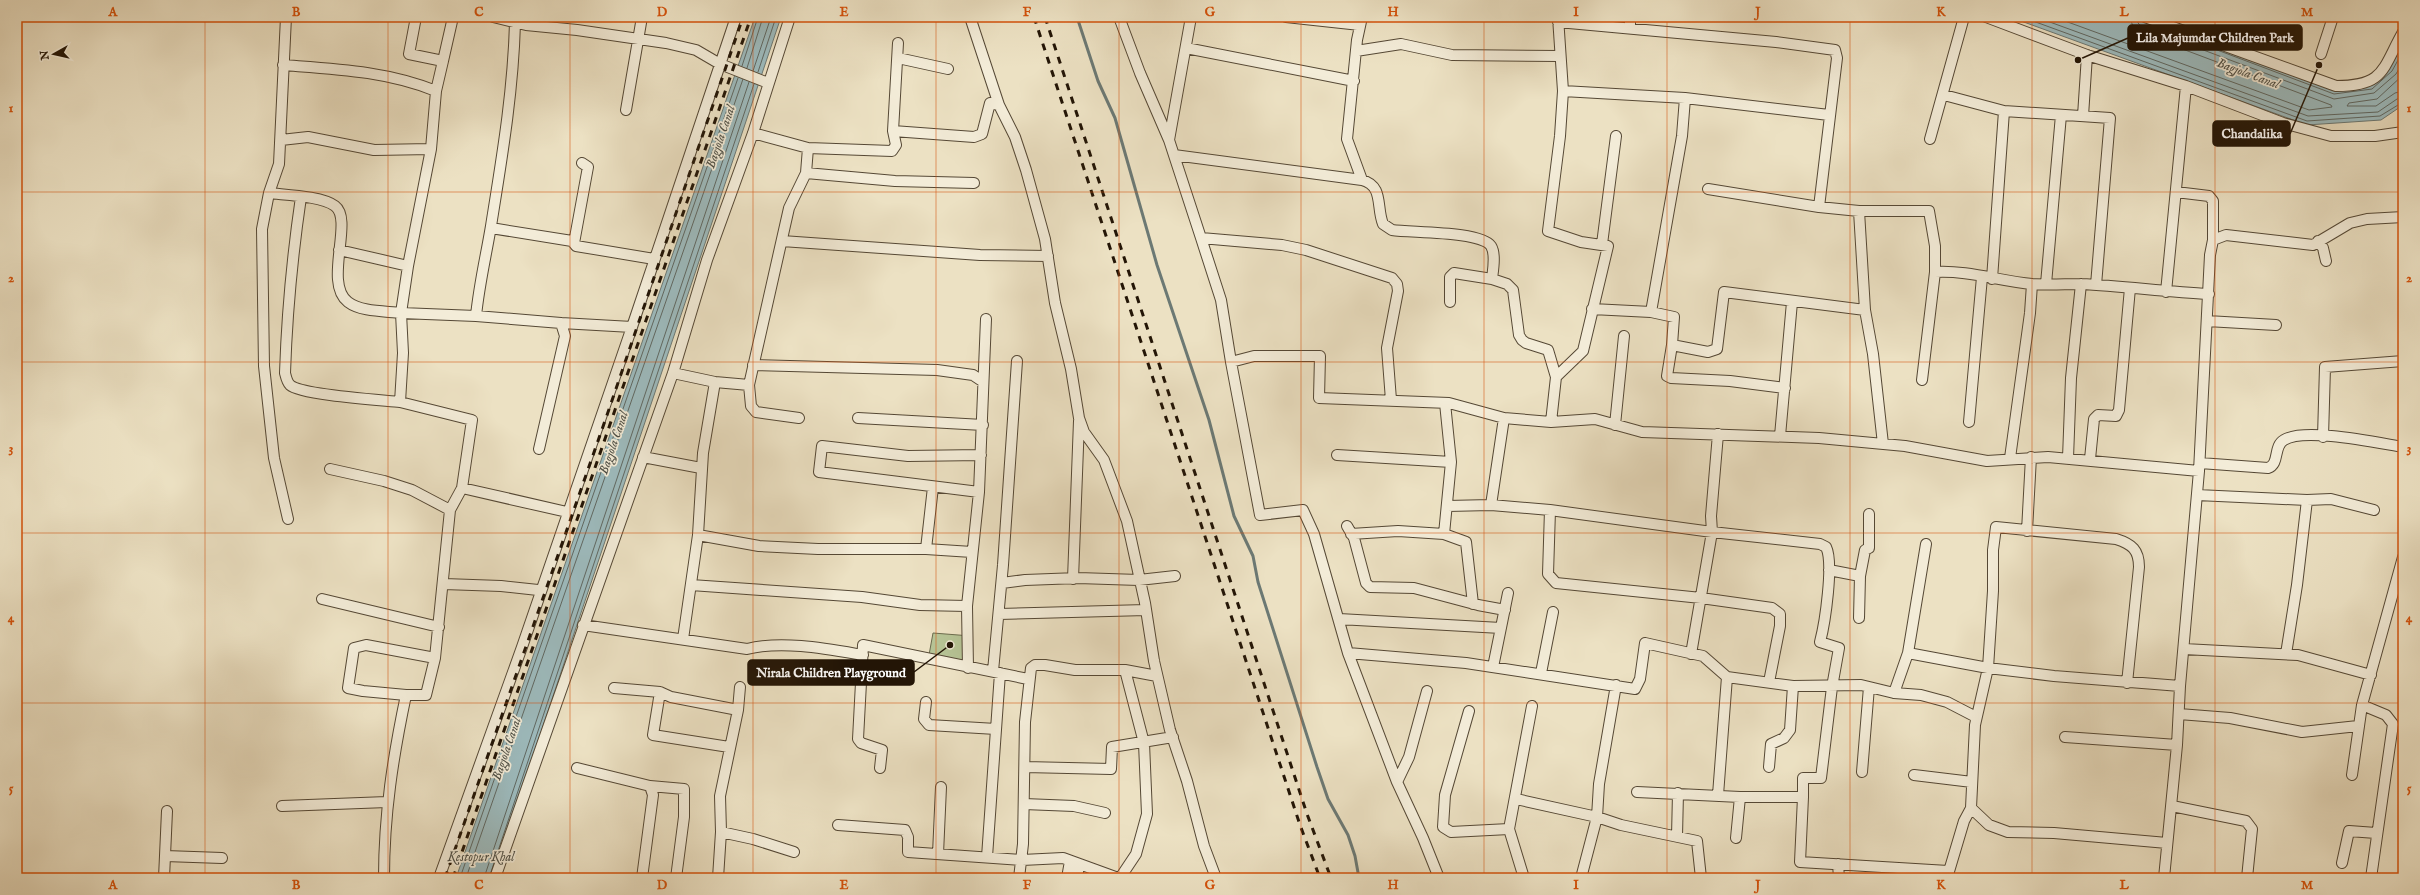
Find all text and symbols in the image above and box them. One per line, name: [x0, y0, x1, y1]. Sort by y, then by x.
text: A: [108, 4, 119, 21]
text: B: [292, 4, 301, 21]
text: C: [474, 4, 484, 21]
text: D: [657, 4, 668, 21]
text: E: [839, 4, 849, 21]
text: F: [1023, 4, 1032, 21]
text: G: [1205, 4, 1216, 21]
text: H: [1387, 4, 1399, 21]
text: I: [1573, 4, 1579, 21]
text: J: [1753, 4, 1761, 21]
text: K: [1936, 4, 1946, 21]
text: L: [2118, 4, 2129, 21]
text: M: [2301, 4, 2314, 21]
callout: Lila Majumdar Children Park: [2128, 25, 2302, 50]
text: Lila Majumdar Children Park: [2135, 30, 2295, 47]
north arrow: [34, 34, 74, 74]
text: N: [37, 49, 53, 62]
water label: Bagjola Canal: [2214, 55, 2283, 94]
text: 1: [9, 100, 14, 117]
text: 1: [2407, 100, 2412, 117]
water label: Bagjola Canal: [702, 102, 741, 171]
callout: Chandalika: [2213, 121, 2290, 146]
text: Chandalika: [2222, 126, 2283, 143]
text: 2: [8, 270, 14, 287]
text: 2: [2406, 270, 2412, 287]
water label: Bagjola Canal: [595, 408, 634, 477]
text: 3: [9, 440, 14, 457]
text: 3: [2407, 440, 2412, 457]
text: 4: [8, 610, 15, 627]
text: 4: [2406, 610, 2413, 627]
callout: Nirala Children Playground: [748, 660, 914, 685]
text: Nirala Children Playground: [755, 665, 907, 682]
water label: Bagjola Canal: [488, 714, 527, 783]
text: 5: [9, 780, 14, 797]
text: 5: [2407, 780, 2412, 797]
water label: Kestopur Khal: [447, 849, 515, 866]
text: A: [108, 877, 119, 894]
text: B: [292, 877, 301, 894]
text: C: [474, 877, 484, 894]
text: D: [657, 877, 668, 894]
text: E: [839, 877, 849, 894]
text: F: [1023, 877, 1032, 894]
text: G: [1205, 877, 1216, 894]
text: H: [1387, 877, 1399, 894]
text: I: [1573, 877, 1579, 894]
text: J: [1753, 877, 1761, 894]
text: K: [1936, 877, 1946, 894]
text: L: [2118, 877, 2129, 894]
text: M: [2301, 877, 2314, 894]

